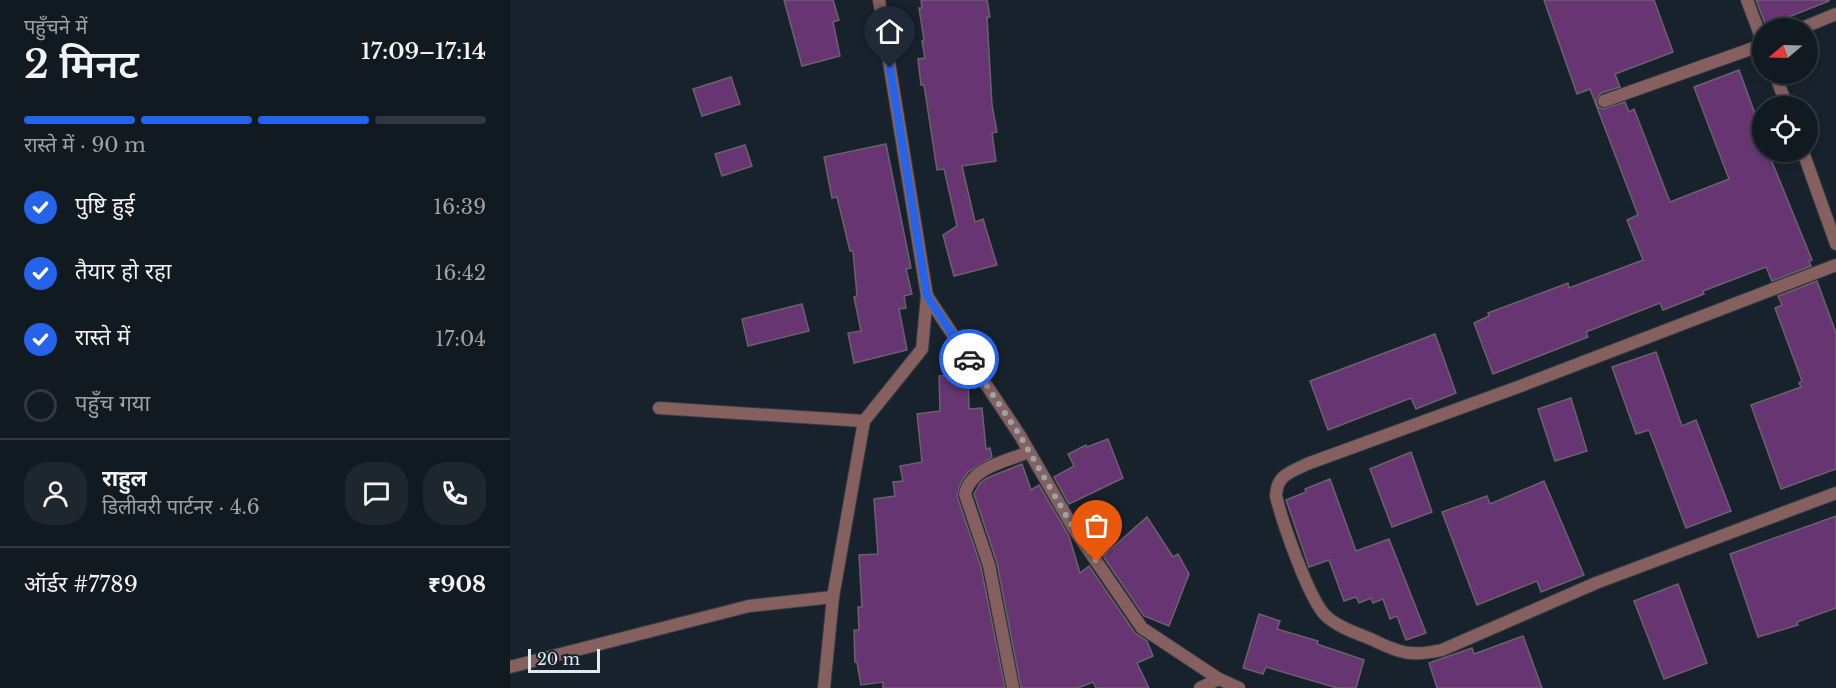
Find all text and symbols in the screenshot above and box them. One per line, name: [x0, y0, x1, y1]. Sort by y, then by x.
pin: [864, 6, 915, 68]
text: पहुँचने में: [24, 15, 87, 39]
icon: home: [873, 15, 906, 48]
north arrow: [1752, 18, 1818, 84]
map controls: [1752, 18, 1818, 162]
text: 17:09–17:14: [361, 38, 486, 65]
text: 2 मिनट: [24, 40, 139, 89]
button: locate: [1752, 96, 1818, 162]
text: रास्ते में · 90 m: [24, 133, 146, 157]
icon: check: [24, 191, 57, 224]
text: पुष्टि हुई: [75, 192, 135, 219]
text: 16:39: [433, 195, 486, 219]
icon: check: [24, 257, 57, 290]
text: तैयार हो रहा: [75, 258, 171, 285]
text: 16:42: [435, 261, 486, 285]
icon: check: [24, 323, 57, 356]
text: रास्ते में: [75, 324, 130, 351]
text: 17:04: [435, 327, 486, 351]
courier: [939, 329, 999, 389]
icon: car: [953, 343, 986, 376]
text: पहुँच गया: [75, 390, 150, 417]
button: person: [24, 462, 87, 525]
button: chat: [345, 462, 408, 525]
button: phone: [423, 462, 486, 525]
text: राहुल: [102, 465, 147, 492]
text: डिलीवरी पार्टनर · 4.6: [102, 495, 260, 519]
pin: [1071, 500, 1122, 562]
icon: bag: [1080, 509, 1113, 542]
text: ऑर्डर #7789: [24, 571, 138, 598]
text: ₹908: [428, 571, 486, 598]
scale bar: [528, 646, 600, 674]
text: 20 m: [537, 649, 580, 669]

